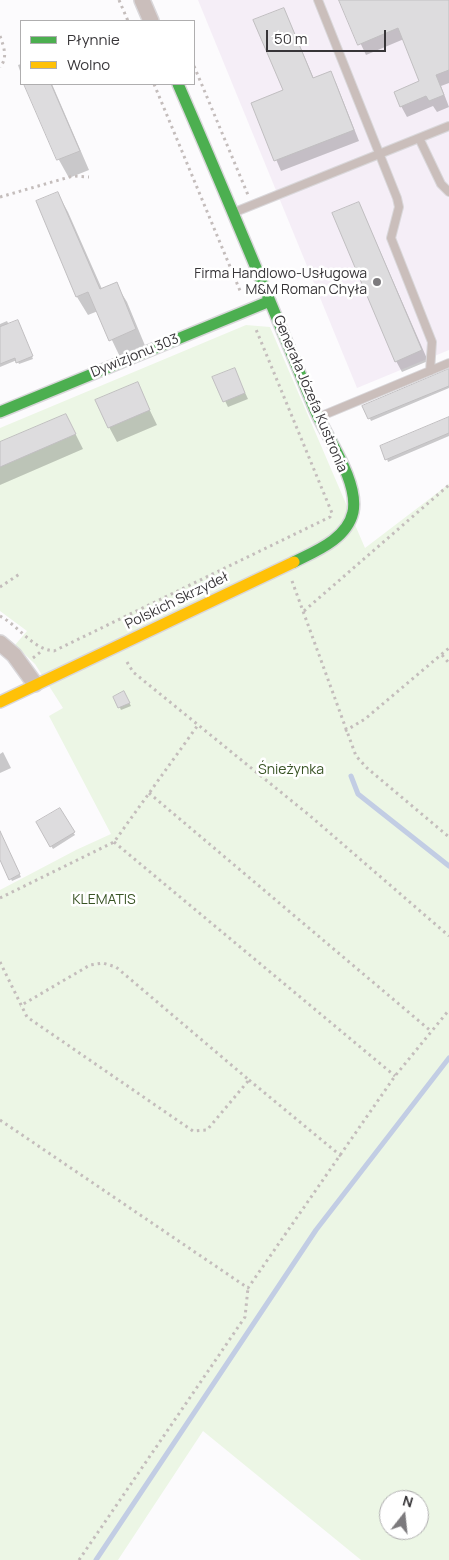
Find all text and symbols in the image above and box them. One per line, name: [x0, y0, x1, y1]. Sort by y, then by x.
legend: [20, 20, 195, 85]
scale bar: [269, 20, 389, 52]
text: 50 m: [274, 28, 308, 49]
text: Płynnie: [67, 29, 120, 50]
text: Wolno: [67, 54, 110, 75]
place label: Firma Handlowo-Usługowa M&M Roman Chyła: [194, 266, 367, 298]
marker: Firma Handlowo-Usługowa M&M Roman Chyła: [371, 276, 383, 288]
street label: Generała Józefa Kustronia: [269, 313, 351, 475]
street label: Dywizjonu 303: [89, 331, 181, 381]
street label: Polskich Skrzydeł: [123, 569, 231, 633]
park label: Śnieżynka: [258, 762, 324, 778]
park label: KLEMATIS: [72, 892, 136, 908]
north arrow: [379, 1490, 429, 1540]
text: N: [401, 1491, 415, 1512]

